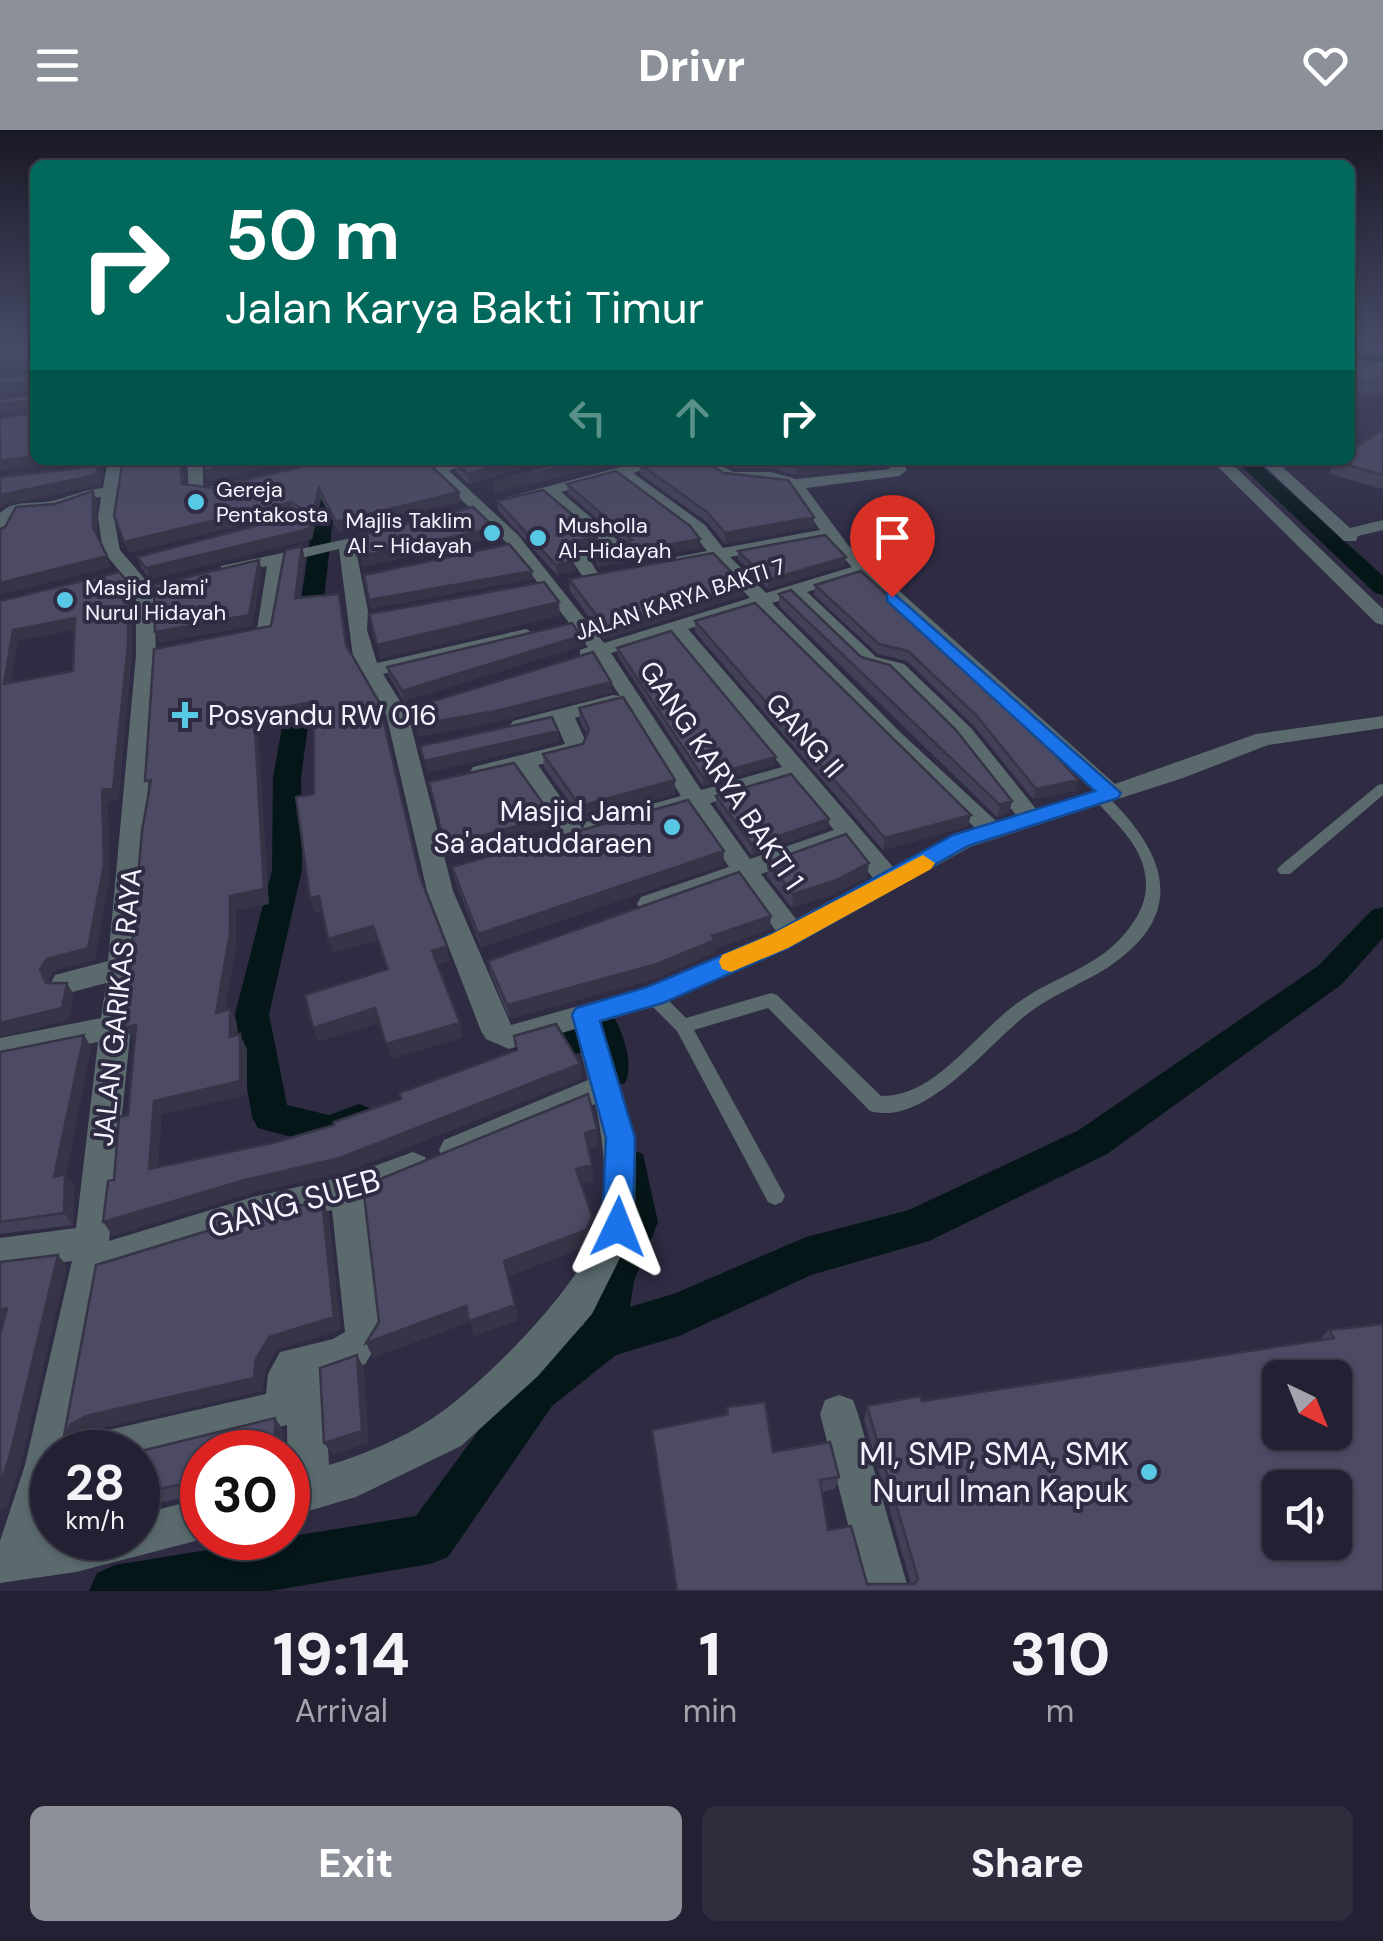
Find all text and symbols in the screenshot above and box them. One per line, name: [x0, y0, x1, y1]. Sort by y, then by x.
text: Drivr: [638, 36, 745, 95]
icon: menu: [30, 38, 85, 93]
icon: heart: [1298, 38, 1353, 93]
text: 50 m: [225, 190, 400, 281]
icon: right: [60, 200, 190, 330]
text: Jalan Karya Bakti Timur: [225, 278, 704, 337]
icon: left: [560, 390, 615, 445]
icon: ahead: [665, 390, 720, 445]
icon: right: [770, 390, 825, 445]
place label: Gereja Pentakosta: [216, 475, 328, 529]
marker: Gereja Pentakosta: [185, 491, 207, 513]
pin: [850, 495, 935, 598]
place label: Majlis Taklim Al - Hidayah: [346, 506, 472, 560]
icon: arrive: [865, 510, 920, 565]
place label: Musholla Al-Hidayah: [558, 511, 671, 565]
marker: Majlis Taklim Al - Hidayah: [481, 522, 503, 544]
marker: Musholla Al-Hidayah: [527, 527, 549, 549]
street label: JALAN KARYA BAKTI 7: [571, 552, 789, 647]
place label: Masjid Jami' Nurul Hidayah: [85, 573, 226, 627]
marker: Masjid Jami' Nurul Hidayah: [54, 589, 76, 611]
street label: GANG KARYA BAKTI 1: [631, 654, 812, 897]
street label: GANG II: [758, 685, 852, 786]
place label: Posyandu RW 016: [208, 697, 437, 734]
marker: Posyandu RW 016: [172, 702, 198, 728]
place label: Masjid Jami Sa'adatuddaraen: [434, 793, 652, 862]
marker: Masjid Jami Sa'adatuddaraen: [661, 816, 683, 838]
street label: JALAN GARIKAS RAYA: [84, 866, 151, 1148]
street label: GANG SUEB: [203, 1158, 385, 1248]
position arrow: [566, 1175, 670, 1279]
north arrow: [1262, 1360, 1352, 1450]
map controls: [1262, 1360, 1352, 1560]
speed limit sign: 30: [180, 1430, 310, 1560]
place label: MI, SMP, SMA, SMK Nurul Iman Kapuk: [859, 1433, 1129, 1512]
text: 28: [65, 1450, 125, 1516]
marker: MI, SMP, SMA, SMK Nurul Iman Kapuk: [1138, 1461, 1160, 1483]
button: sound: [1262, 1470, 1352, 1560]
text: km/h: [65, 1504, 125, 1537]
text: 19:14: [273, 1615, 410, 1694]
text: 1: [699, 1615, 721, 1694]
text: 310: [1010, 1615, 1110, 1694]
text: Arrival: [295, 1690, 388, 1732]
text: min: [683, 1690, 737, 1732]
text: m: [1046, 1690, 1074, 1732]
button: Exit: [30, 1806, 682, 1921]
button: Share: [702, 1806, 1353, 1921]

